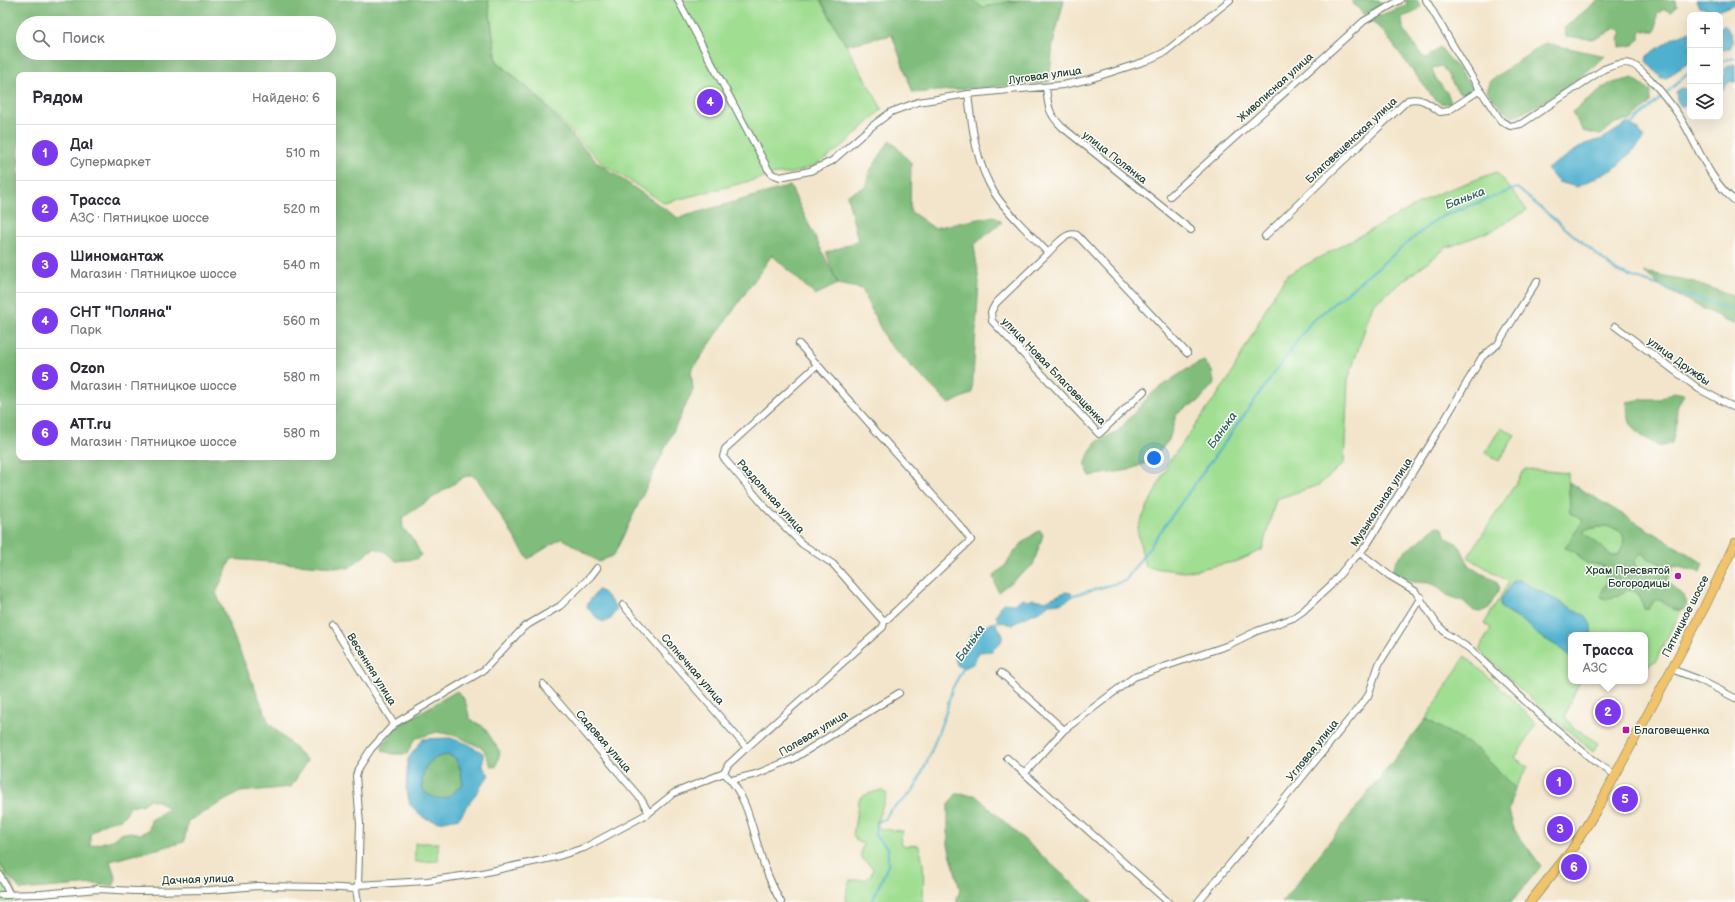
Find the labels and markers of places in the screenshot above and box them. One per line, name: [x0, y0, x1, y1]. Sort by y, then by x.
pin: 4: [697, 87, 723, 117]
place label: Храм Пресвятой Богородицы: [1586, 564, 1670, 590]
marker: Храм Пресвятой Богородицы: [1673, 571, 1683, 581]
pin: 2: [1595, 697, 1621, 727]
place label: Благовещенка: [1634, 724, 1710, 737]
marker: Благовещенка: [1621, 725, 1631, 735]
pin: 1: [1546, 767, 1572, 797]
pin: 5: [1612, 784, 1638, 814]
pin: 3: [1547, 814, 1573, 844]
pin: 6: [1561, 852, 1587, 882]

